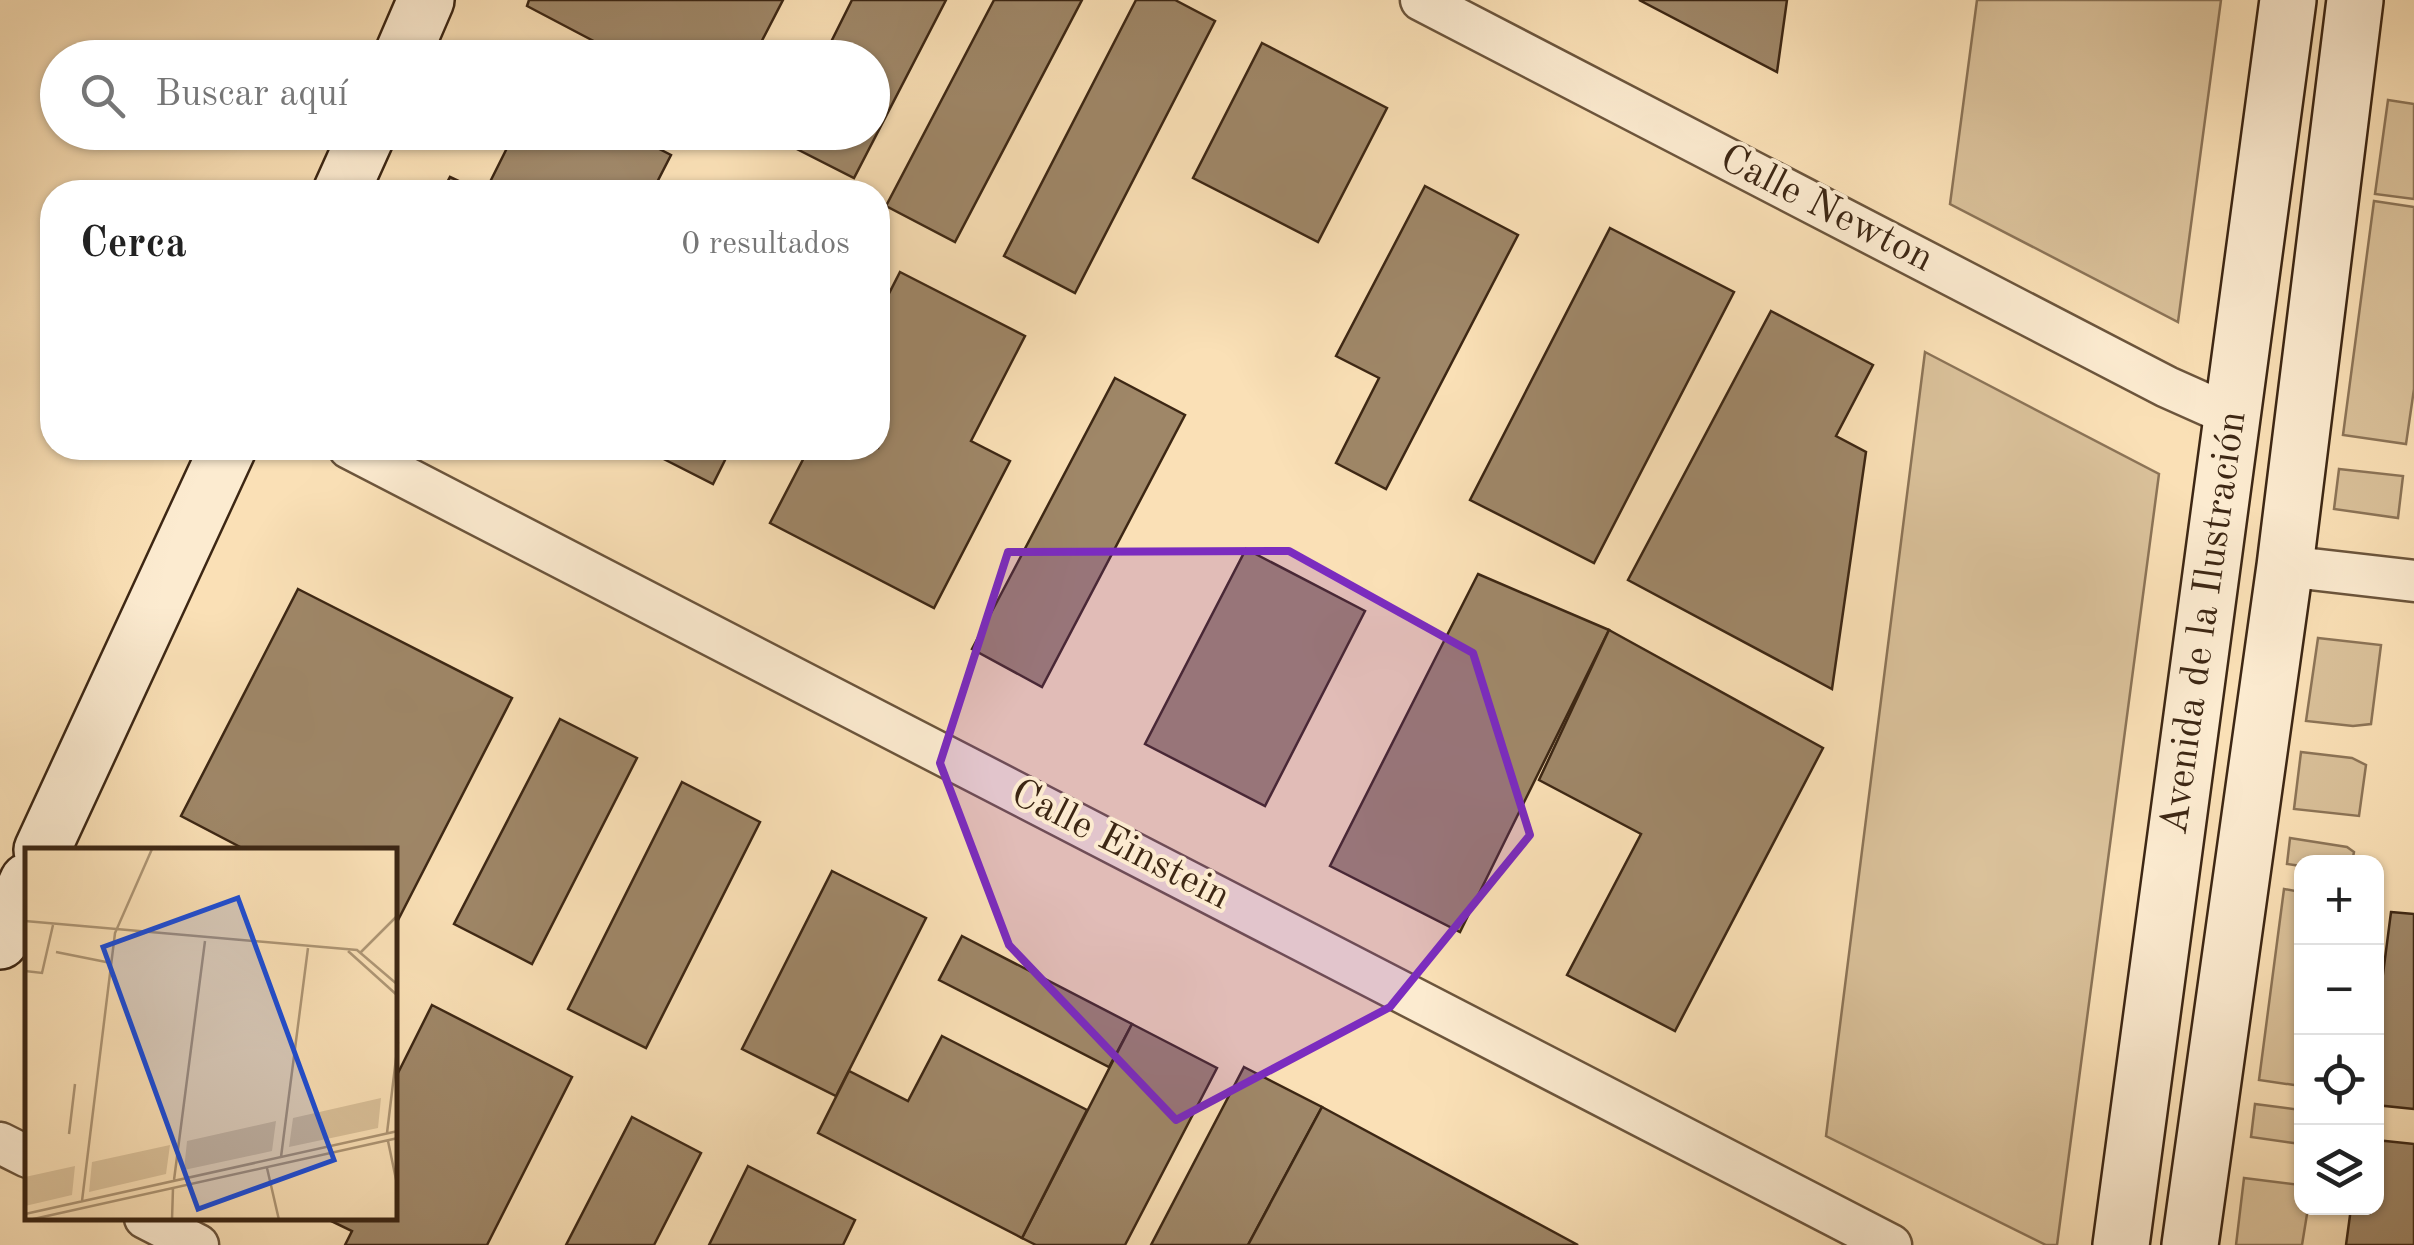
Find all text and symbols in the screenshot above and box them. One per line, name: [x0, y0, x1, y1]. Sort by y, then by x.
search box: [40, 40, 890, 150]
icon: search: [75, 68, 130, 123]
text: Buscar aquí: [155, 76, 348, 114]
street label: Calle Newton: [1713, 139, 1939, 281]
text: Cerca: [80, 224, 187, 266]
text: 0 resultados: [682, 229, 850, 261]
street label: Avenida de la Ilustración: [2155, 409, 2255, 837]
street label: Calle Einstein: [1004, 774, 1236, 918]
inset map: [25, 848, 398, 1220]
map controls: [2294, 855, 2384, 1215]
button: +: [2294, 855, 2384, 945]
button: −: [2294, 945, 2384, 1035]
button: locate: [2294, 1035, 2384, 1125]
button: layers: [2294, 1125, 2384, 1215]

